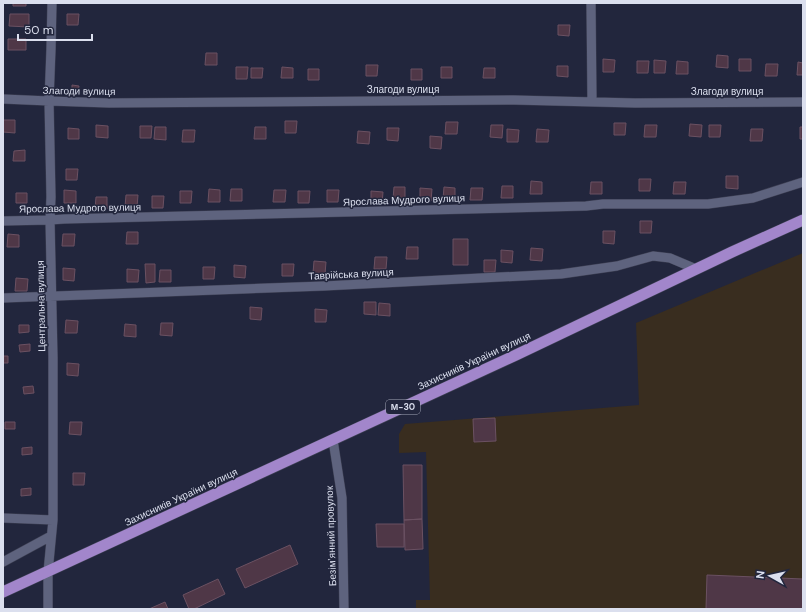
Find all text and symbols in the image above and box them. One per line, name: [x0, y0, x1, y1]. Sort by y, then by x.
scale bar: [18, 16, 92, 42]
text: 50 m: [24, 22, 53, 38]
street label: Злагоди вулиця: [367, 83, 439, 96]
street label: Злагоди вулиця: [43, 84, 115, 98]
street label: Злагоди вулиця: [691, 85, 763, 98]
street label: Ярослава Мудрого вулиця: [343, 191, 465, 209]
street label: Ярослава Мудрого вулиця: [19, 200, 141, 216]
street label: Центральна вулиця: [34, 260, 48, 352]
street label: Таврійська вулиця: [308, 265, 394, 283]
street label: Захисників України вулиця: [415, 329, 533, 393]
road number: М-30: [386, 400, 420, 414]
street label: Захисників України вулиця: [122, 465, 240, 529]
street label: Безімʼянний провулок: [323, 485, 339, 586]
north arrow: [750, 556, 790, 596]
text: N: [753, 570, 768, 580]

